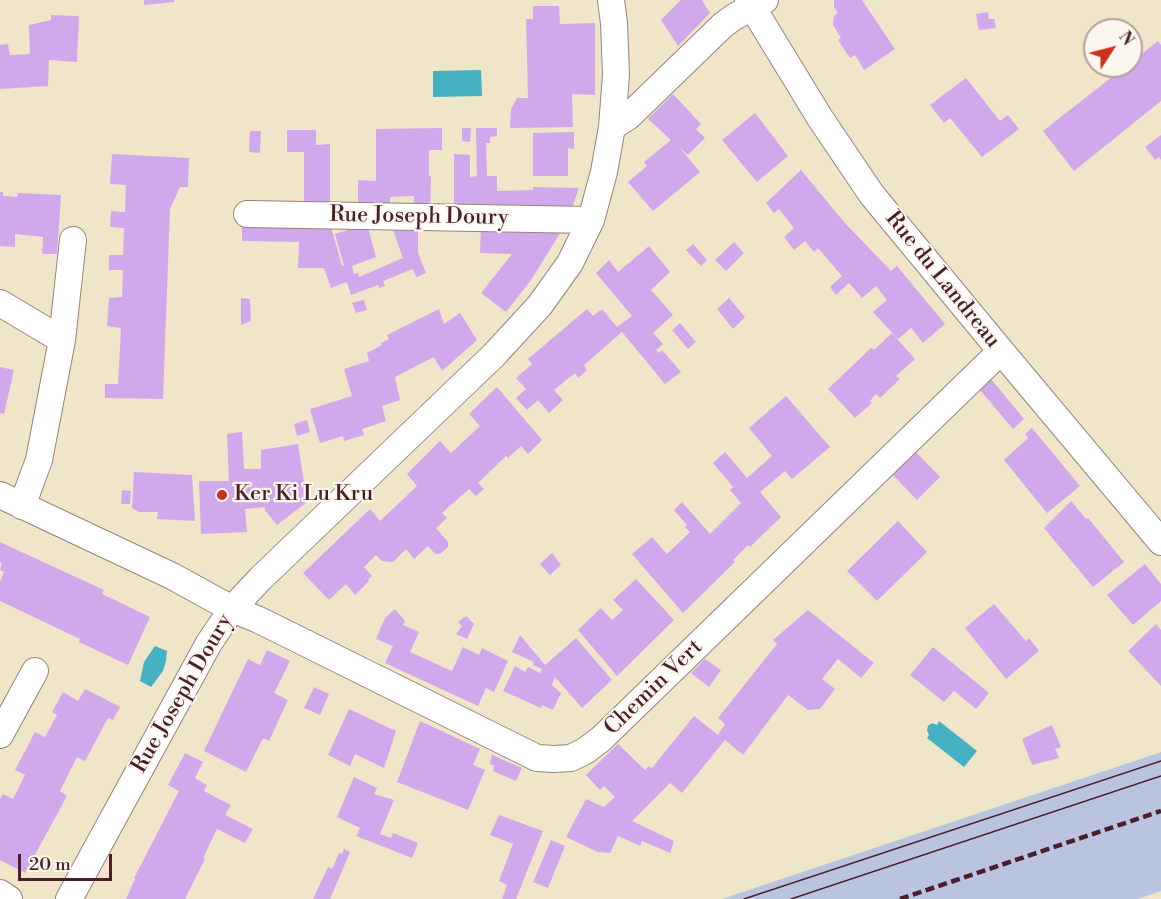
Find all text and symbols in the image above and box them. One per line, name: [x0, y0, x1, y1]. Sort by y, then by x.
north arrow: [1083, 18, 1143, 78]
text: N: [1114, 28, 1138, 50]
street label: Rue Joseph Doury: [329, 202, 509, 232]
street label: Rue du Landreau: [879, 206, 1005, 354]
place label: Ker Ki Lu Kru: [234, 482, 373, 508]
marker: Ker Ki Lu Kru: [215, 488, 229, 502]
street label: Rue Joseph Doury: [127, 610, 239, 778]
street label: Chemin Vert: [599, 635, 709, 741]
scale bar: [21, 842, 116, 880]
text: 20 m: [29, 853, 71, 876]

